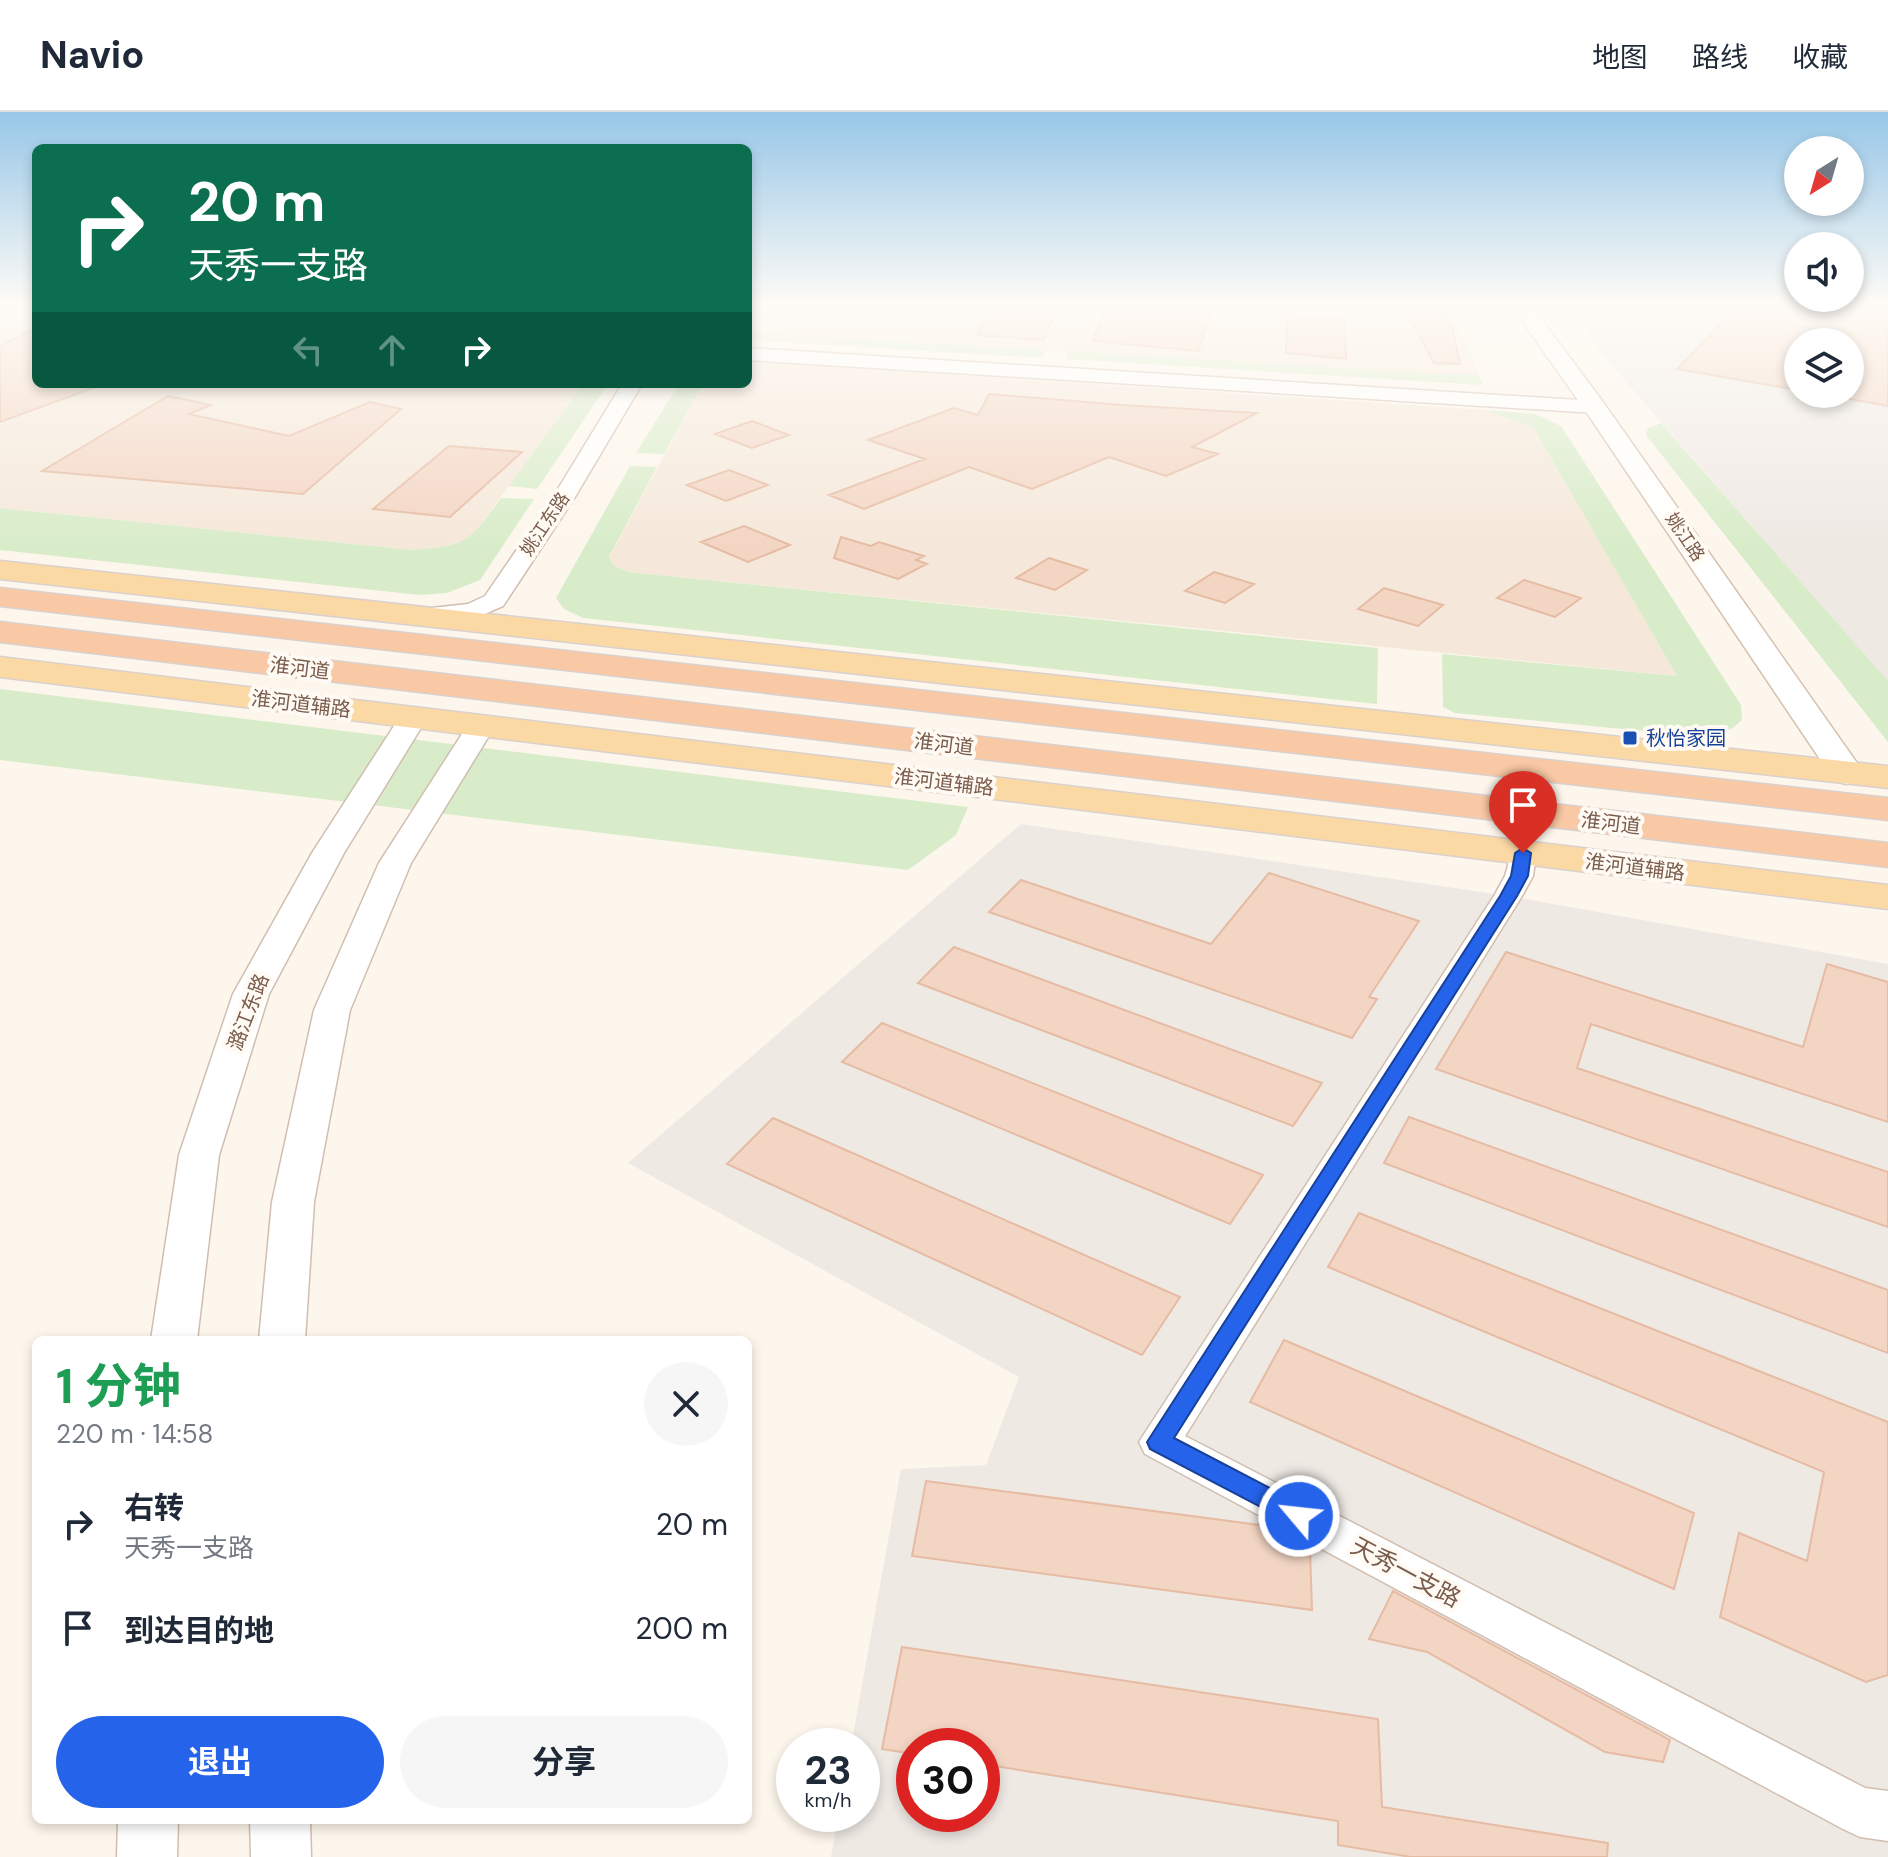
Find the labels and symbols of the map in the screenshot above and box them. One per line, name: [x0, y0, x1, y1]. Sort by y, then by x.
north arrow: [1784, 136, 1864, 216]
street label: 姚江东路: [515, 487, 575, 561]
street label: 姚江路: [1660, 508, 1710, 566]
street label: 淮河道: [269, 651, 331, 685]
street label: 淮河道辅路: [250, 685, 352, 723]
place label: 秋怡家园: [1646, 725, 1726, 751]
street label: 淮河道: [913, 727, 975, 761]
marker: 秋怡家园: [1621, 729, 1639, 747]
street label: 淮河道辅路: [893, 763, 995, 801]
pin: [1489, 771, 1557, 853]
street label: 淮河道: [1580, 806, 1642, 840]
street label: 淮河道辅路: [1584, 848, 1686, 886]
street label: 潞江东路: [222, 970, 274, 1054]
position arrow: [1257, 1474, 1341, 1558]
street label: 天秀一支路: [1346, 1530, 1466, 1614]
speed limit sign: 30: [896, 1728, 1000, 1832]

